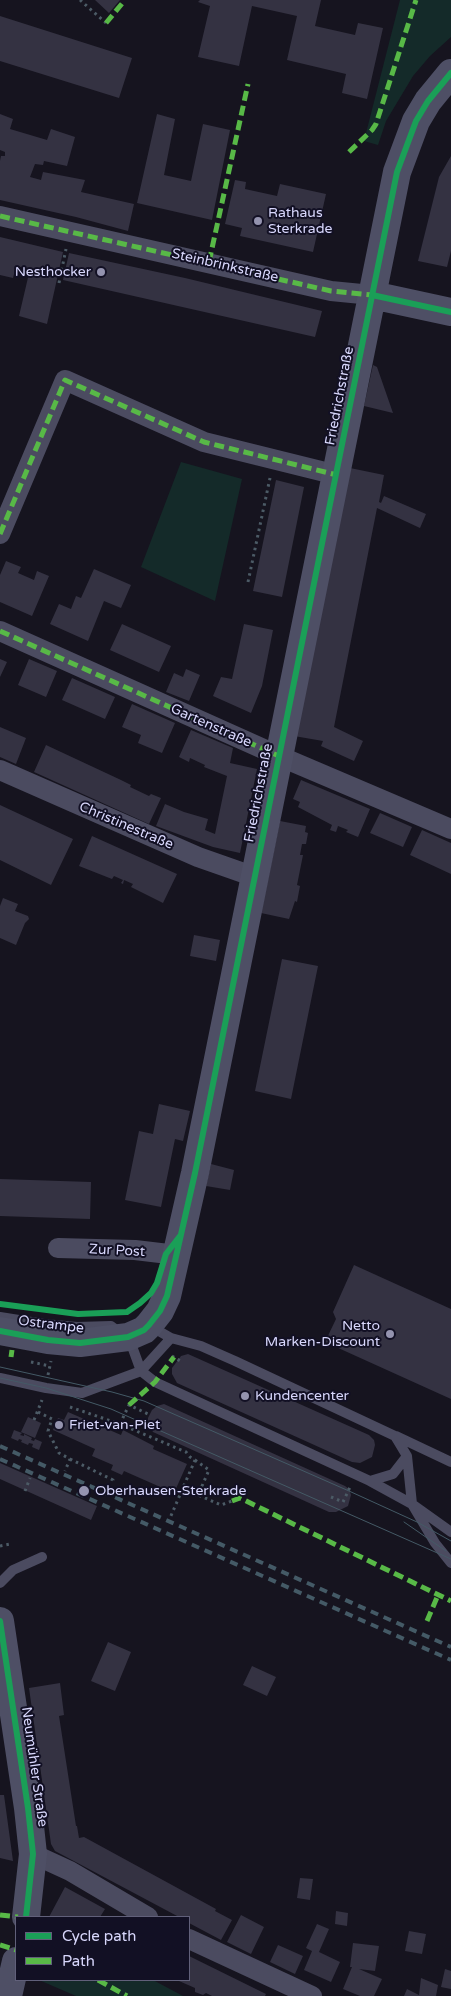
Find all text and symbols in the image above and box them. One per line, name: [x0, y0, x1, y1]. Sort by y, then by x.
place label: Rathaus Sterkrade: [268, 205, 332, 238]
marker: Rathaus Sterkrade: [252, 215, 264, 227]
street label: Steinbrinkstraße: [170, 246, 280, 286]
place label: Nesthocker: [15, 264, 91, 280]
marker: Nesthocker: [95, 266, 107, 278]
street label: Friedrichstraße: [322, 345, 358, 447]
street label: Gartenstraße: [168, 701, 254, 751]
street label: Friedrichstraße: [241, 742, 277, 844]
street label: Christinestraße: [76, 799, 176, 853]
street label: Zur Post: [89, 1241, 145, 1261]
street label: Ostrampe: [17, 1313, 85, 1337]
place label: Netto Marken-Discount: [265, 1318, 380, 1350]
marker: Netto Marken-Discount: [384, 1328, 396, 1340]
place label: Kundencenter: [255, 1388, 349, 1404]
marker: Kundencenter: [239, 1390, 251, 1402]
place label: Friet-van-Piet: [69, 1417, 160, 1433]
marker: Friet-van-Piet: [53, 1419, 65, 1431]
place label: Oberhausen-Sterkrade: [95, 1483, 246, 1499]
marker: Oberhausen-Sterkrade: [77, 1484, 91, 1498]
street label: Neumühler Straße: [17, 1706, 51, 1828]
legend: [15, 1916, 190, 1981]
text: Cycle path: [62, 1927, 136, 1945]
text: Path: [62, 1952, 95, 1970]

